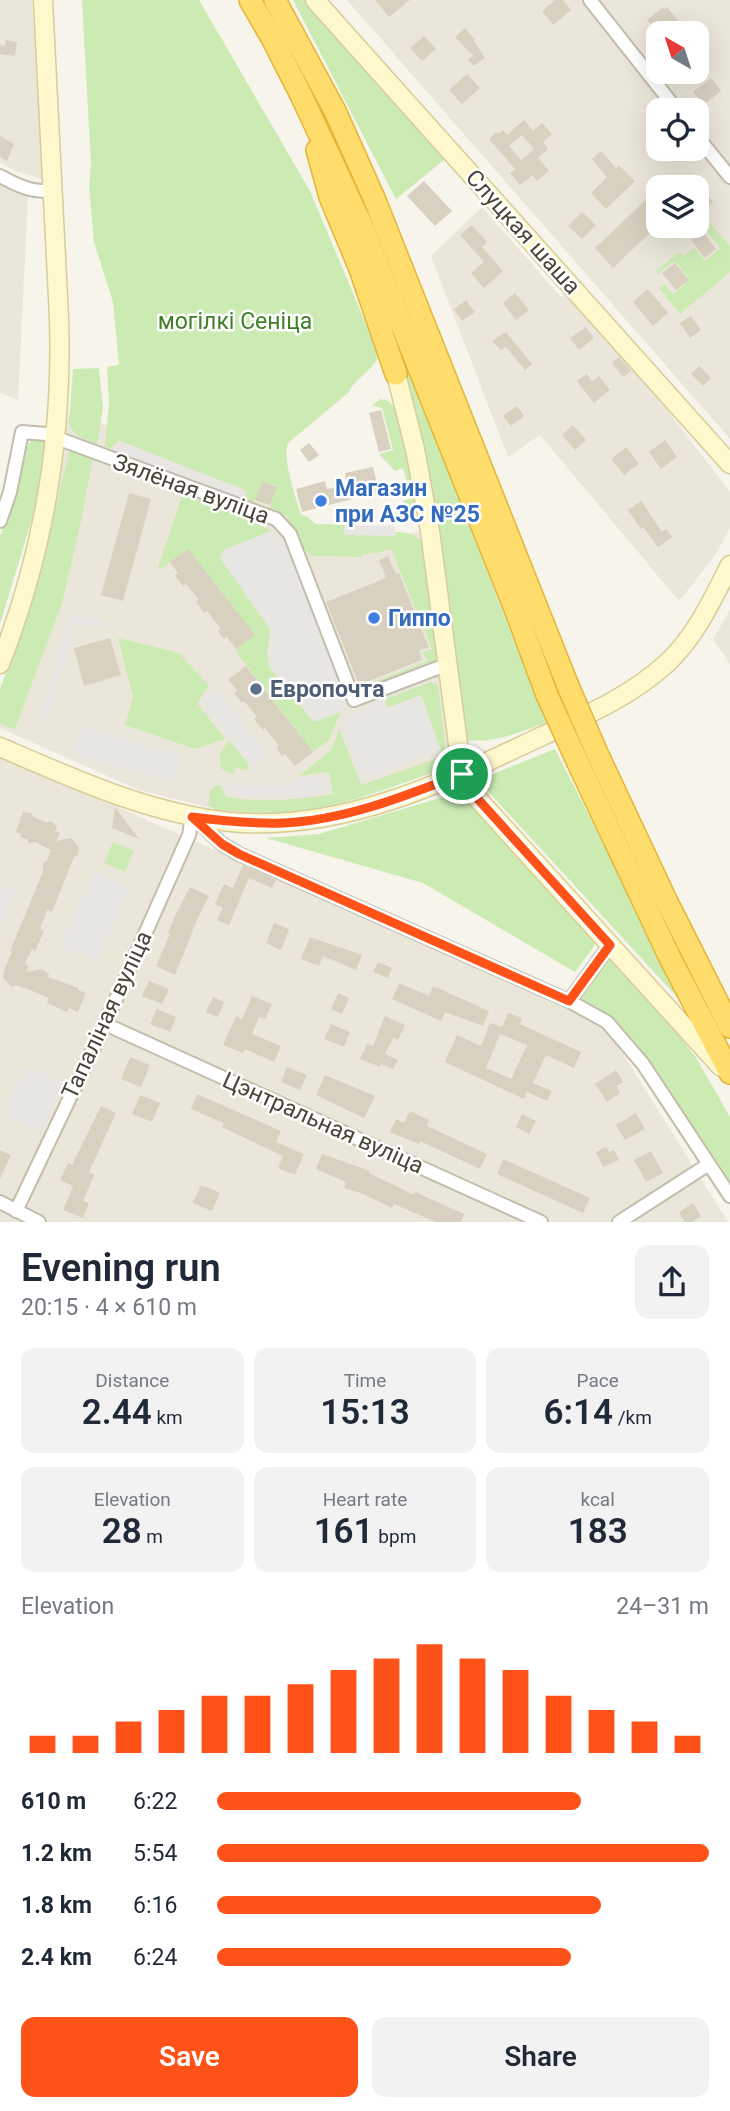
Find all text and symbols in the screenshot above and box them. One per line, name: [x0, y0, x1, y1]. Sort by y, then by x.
north arrow: [646, 21, 709, 84]
map controls: [646, 21, 709, 238]
button: locate: [646, 98, 709, 161]
street label: Слуцкая шаша: [460, 164, 586, 300]
button: layers: [646, 175, 709, 238]
park label: могілкі Сеніца: [158, 308, 312, 335]
street label: Зялёная вуліца: [109, 448, 273, 530]
place label: Магазин при АЗС №25: [335, 475, 480, 528]
marker: Магазин при АЗС №25: [313, 493, 329, 509]
place label: Гиппо: [388, 605, 451, 632]
marker: Гиппо: [366, 610, 382, 626]
place label: Европочта: [270, 676, 384, 703]
marker: Европочта: [248, 681, 264, 697]
pin: [432, 744, 492, 804]
icon: arrive: [443, 755, 481, 793]
street label: Тапаліная вуліца: [56, 927, 158, 1103]
street label: Цэнтральная вуліца: [218, 1066, 428, 1180]
button: share: [635, 1245, 709, 1319]
text: Evening run: [21, 1246, 221, 1290]
text: 20:15 · 4 × 610 m: [21, 1294, 197, 1321]
text: Distance: [95, 1369, 169, 1392]
text: Time: [344, 1369, 386, 1392]
text: Pace: [577, 1369, 619, 1392]
text: 2.44: [82, 1392, 152, 1433]
text: 15:13: [320, 1392, 410, 1433]
text: 6:14: [543, 1392, 613, 1433]
text: km: [152, 1406, 183, 1429]
text: /km: [613, 1406, 652, 1429]
text: Elevation: [94, 1488, 171, 1511]
text: Heart rate: [323, 1488, 407, 1511]
text: kcal: [580, 1488, 615, 1511]
text: 28: [102, 1511, 142, 1552]
text: 161: [314, 1511, 374, 1552]
text: 183: [568, 1511, 628, 1552]
text: m: [142, 1525, 163, 1548]
text: bpm: [374, 1525, 416, 1548]
text: Elevation: [21, 1593, 114, 1620]
text: 24–31 m: [616, 1593, 709, 1620]
text: 610 m: [21, 1788, 86, 1815]
text: 6:22: [133, 1788, 177, 1815]
text: 1.2 km: [21, 1840, 92, 1867]
text: 5:54: [133, 1840, 177, 1867]
text: 1.8 km: [21, 1892, 92, 1919]
text: 6:16: [133, 1892, 177, 1919]
text: 2.4 km: [21, 1944, 92, 1971]
text: 6:24: [133, 1944, 177, 1971]
button: Save: [21, 2017, 358, 2097]
button: Share: [372, 2017, 709, 2097]

